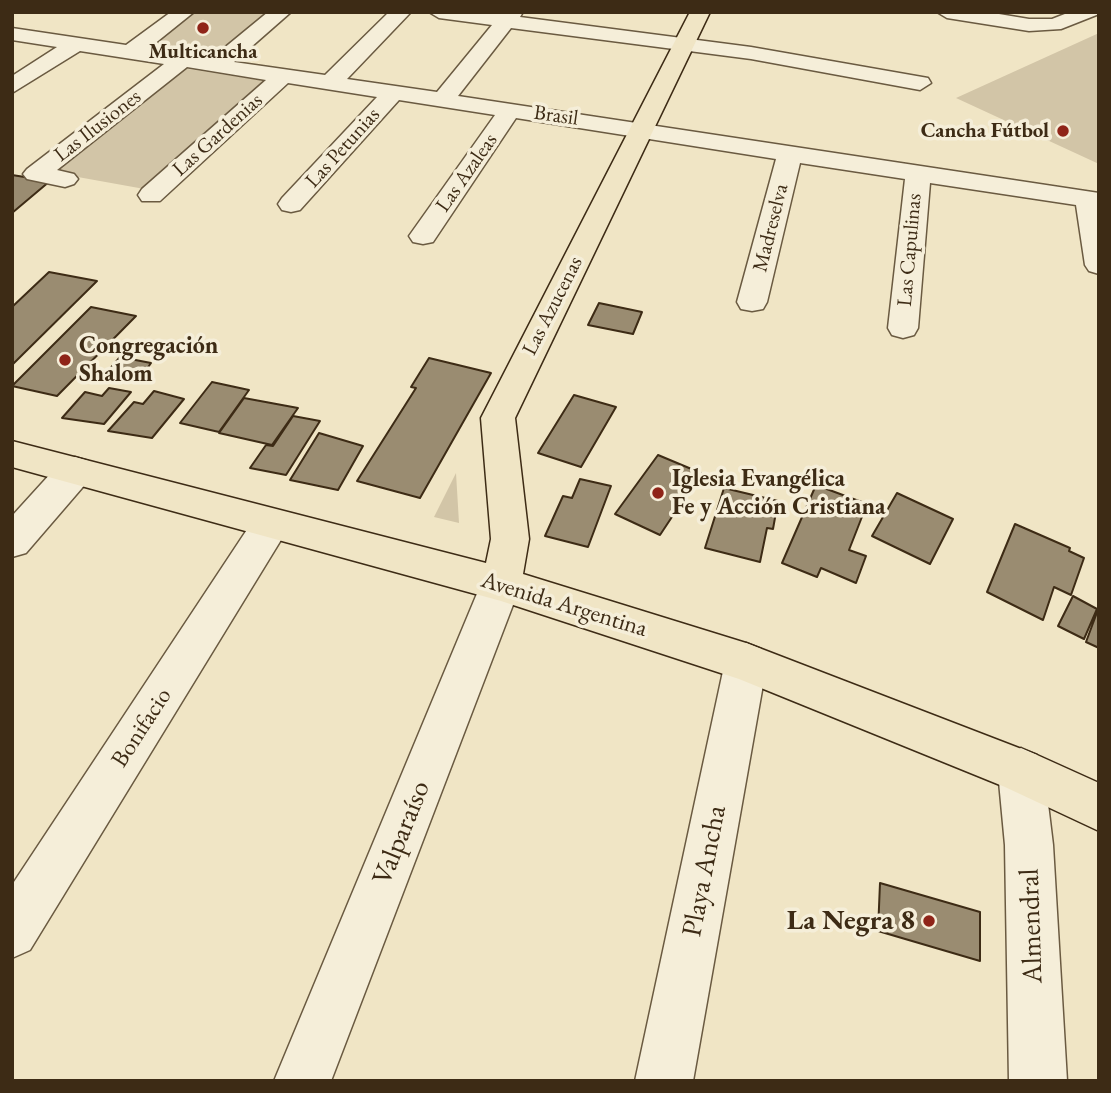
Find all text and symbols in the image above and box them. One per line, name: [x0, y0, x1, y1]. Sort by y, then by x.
marker: Multicancha: [195, 20, 211, 36]
place label: Multicancha: [149, 39, 257, 65]
street label: Las Ilusiones: [50, 84, 146, 168]
street label: Las Gardenias: [168, 88, 268, 182]
street label: Brasil: [532, 100, 580, 132]
street label: Las Petunias: [300, 103, 386, 193]
place label: Cancha Fútbol: [921, 118, 1049, 144]
marker: Cancha Fútbol: [1055, 123, 1071, 139]
street label: Las Azaleas: [431, 129, 503, 217]
street label: Madreselva: [748, 181, 794, 275]
street label: Las Capulinas: [893, 192, 927, 308]
street label: Las Azucenas: [517, 252, 589, 360]
place label: Congregación Shalom: [79, 332, 218, 388]
marker: Congregación Shalom: [57, 352, 73, 368]
place label: Iglesia Evangélica Fe y Acción Cristiana: [672, 465, 886, 521]
marker: Iglesia Evangélica Fe y Acción Cristiana: [650, 485, 666, 501]
street label: Avenida Argentina: [478, 566, 650, 644]
street label: Bonifacio: [106, 683, 178, 773]
street label: Valparaíso: [366, 776, 438, 890]
street label: Playa Ancha: [676, 803, 734, 939]
street label: Almendral: [1013, 868, 1051, 984]
place label: La Negra 8: [787, 904, 915, 938]
marker: La Negra 8: [921, 913, 937, 929]

